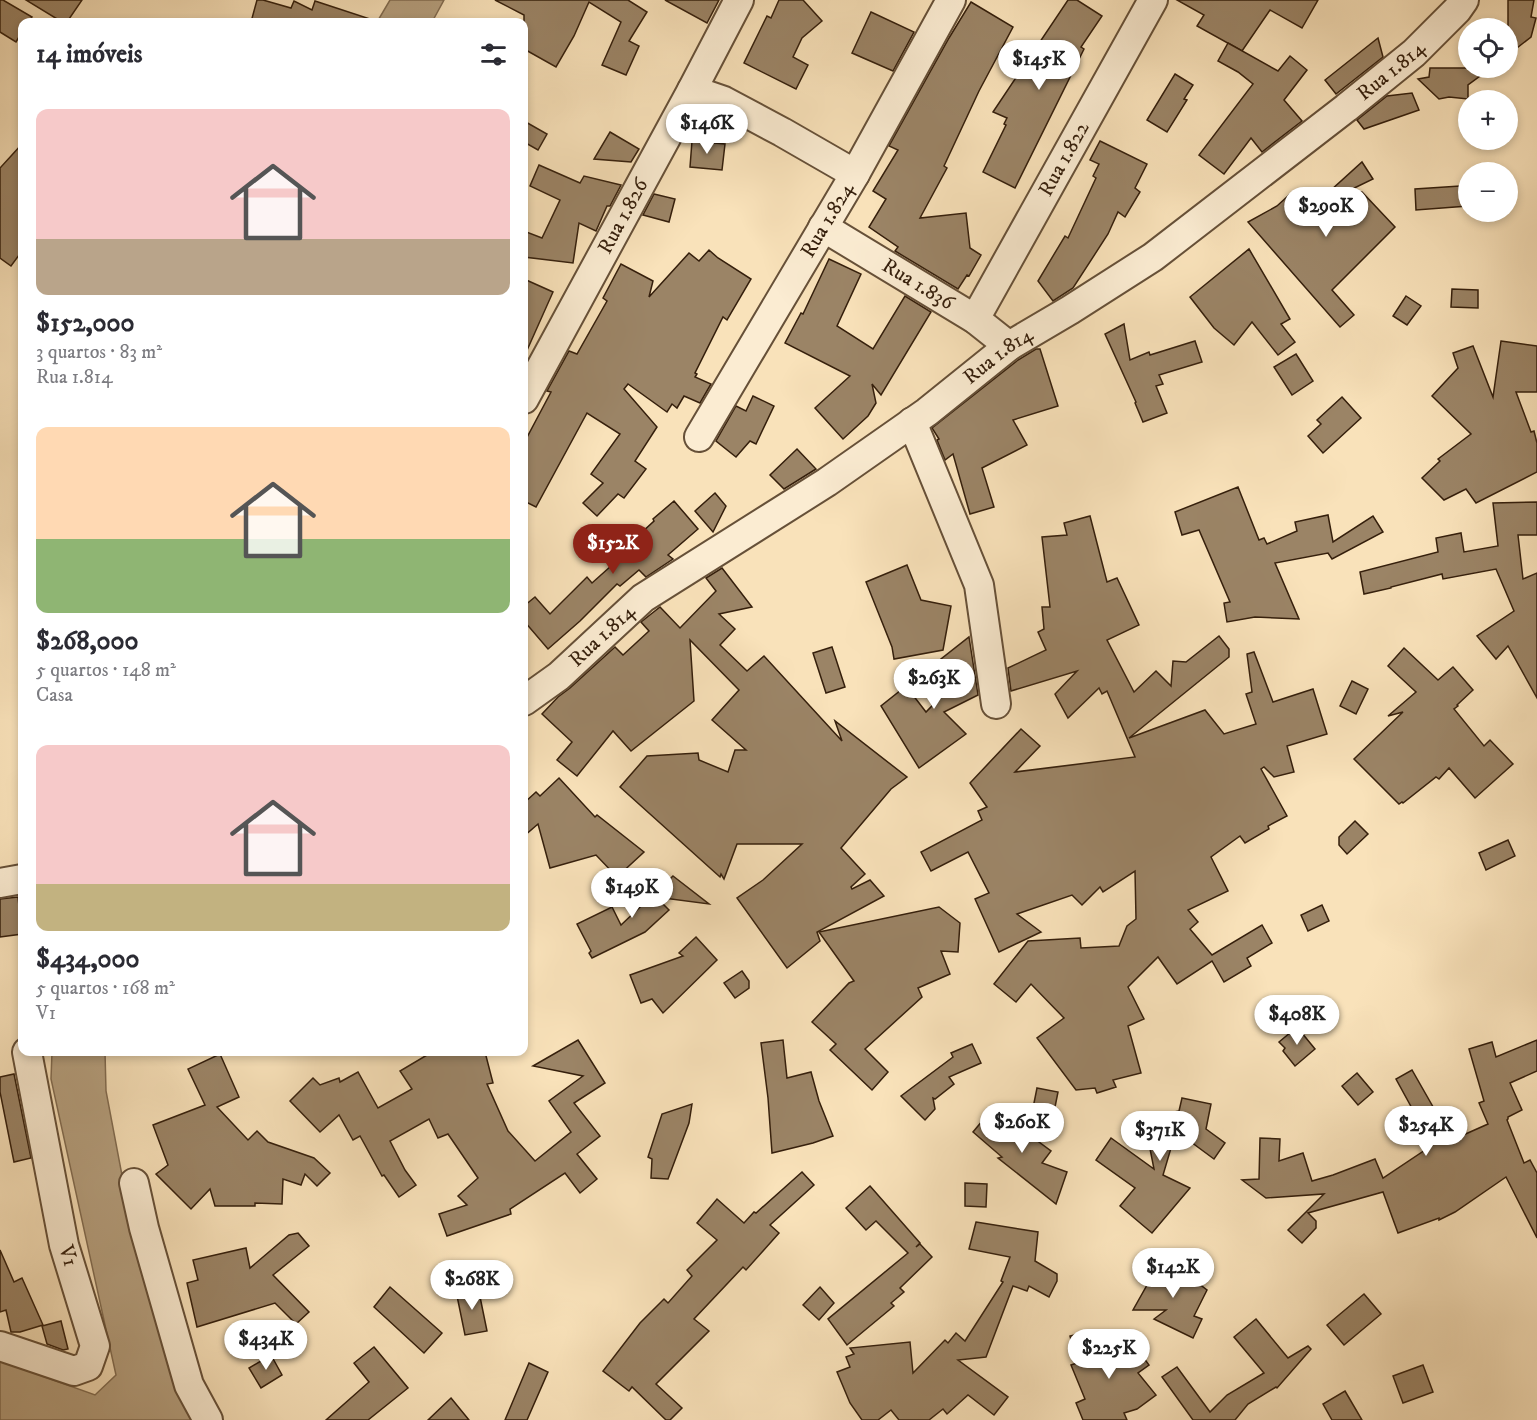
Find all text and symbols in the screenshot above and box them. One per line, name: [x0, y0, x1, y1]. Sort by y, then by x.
map controls: [1458, 18, 1518, 222]
button: locate: [1458, 18, 1518, 78]
street label: Rua 1.814: [1352, 35, 1432, 107]
text: 14 imóveis: [36, 38, 142, 71]
icon: filters: [477, 38, 510, 71]
pin: $145K: [997, 40, 1081, 91]
text: $145K: [1012, 47, 1066, 72]
button: +: [1458, 90, 1518, 150]
pin: $146K: [665, 104, 749, 155]
text: $146K: [680, 111, 734, 136]
street label: Rua 1.822: [1033, 117, 1096, 201]
icon: home: [219, 148, 327, 256]
button: −: [1458, 162, 1518, 222]
street label: Rua 1.826: [592, 173, 655, 259]
street label: Rua 1.824: [795, 177, 860, 263]
pin: $290K: [1284, 187, 1368, 238]
text: $290K: [1298, 194, 1354, 219]
street label: Rua 1.836: [877, 253, 960, 317]
text: $152,000: [36, 307, 135, 340]
street label: Rua 1.814: [958, 321, 1039, 390]
text: 3 quartos · 83 m²: [36, 340, 162, 365]
text: Rua 1.814: [36, 365, 113, 390]
icon: home: [219, 466, 327, 574]
pin: $152K: [571, 524, 655, 575]
text: $152K: [587, 531, 639, 556]
street label: Rua 1.814: [564, 598, 641, 673]
text: $268,000: [36, 625, 138, 658]
text: 5 quartos · 148 m²: [36, 658, 176, 683]
pin: $263K: [892, 659, 976, 710]
text: $263K: [908, 666, 960, 691]
text: Casa: [36, 683, 73, 708]
icon: home: [219, 784, 327, 892]
pin: $149K: [590, 868, 674, 919]
text: $149K: [605, 875, 659, 900]
text: $434,000: [36, 943, 139, 976]
text: 5 quartos · 168 m²: [36, 976, 175, 1001]
pin: $408K: [1255, 995, 1339, 1046]
text: V1: [36, 1001, 56, 1026]
text: $408K: [1268, 1002, 1326, 1027]
pin: $260K: [980, 1103, 1064, 1154]
pin: $254K: [1384, 1106, 1468, 1157]
text: $260K: [994, 1110, 1050, 1135]
pin: $371K: [1118, 1111, 1202, 1162]
text: $254K: [1398, 1113, 1454, 1138]
text: $371K: [1135, 1118, 1185, 1143]
street label: V1: [52, 1241, 83, 1270]
pin: $142K: [1131, 1248, 1215, 1299]
text: $142K: [1146, 1255, 1200, 1280]
pin: $268K: [430, 1260, 514, 1311]
text: $268K: [444, 1267, 500, 1292]
pin: $434K: [224, 1320, 308, 1371]
text: $434K: [238, 1327, 294, 1352]
pin: $225K: [1067, 1329, 1151, 1380]
text: $225K: [1082, 1336, 1136, 1361]

